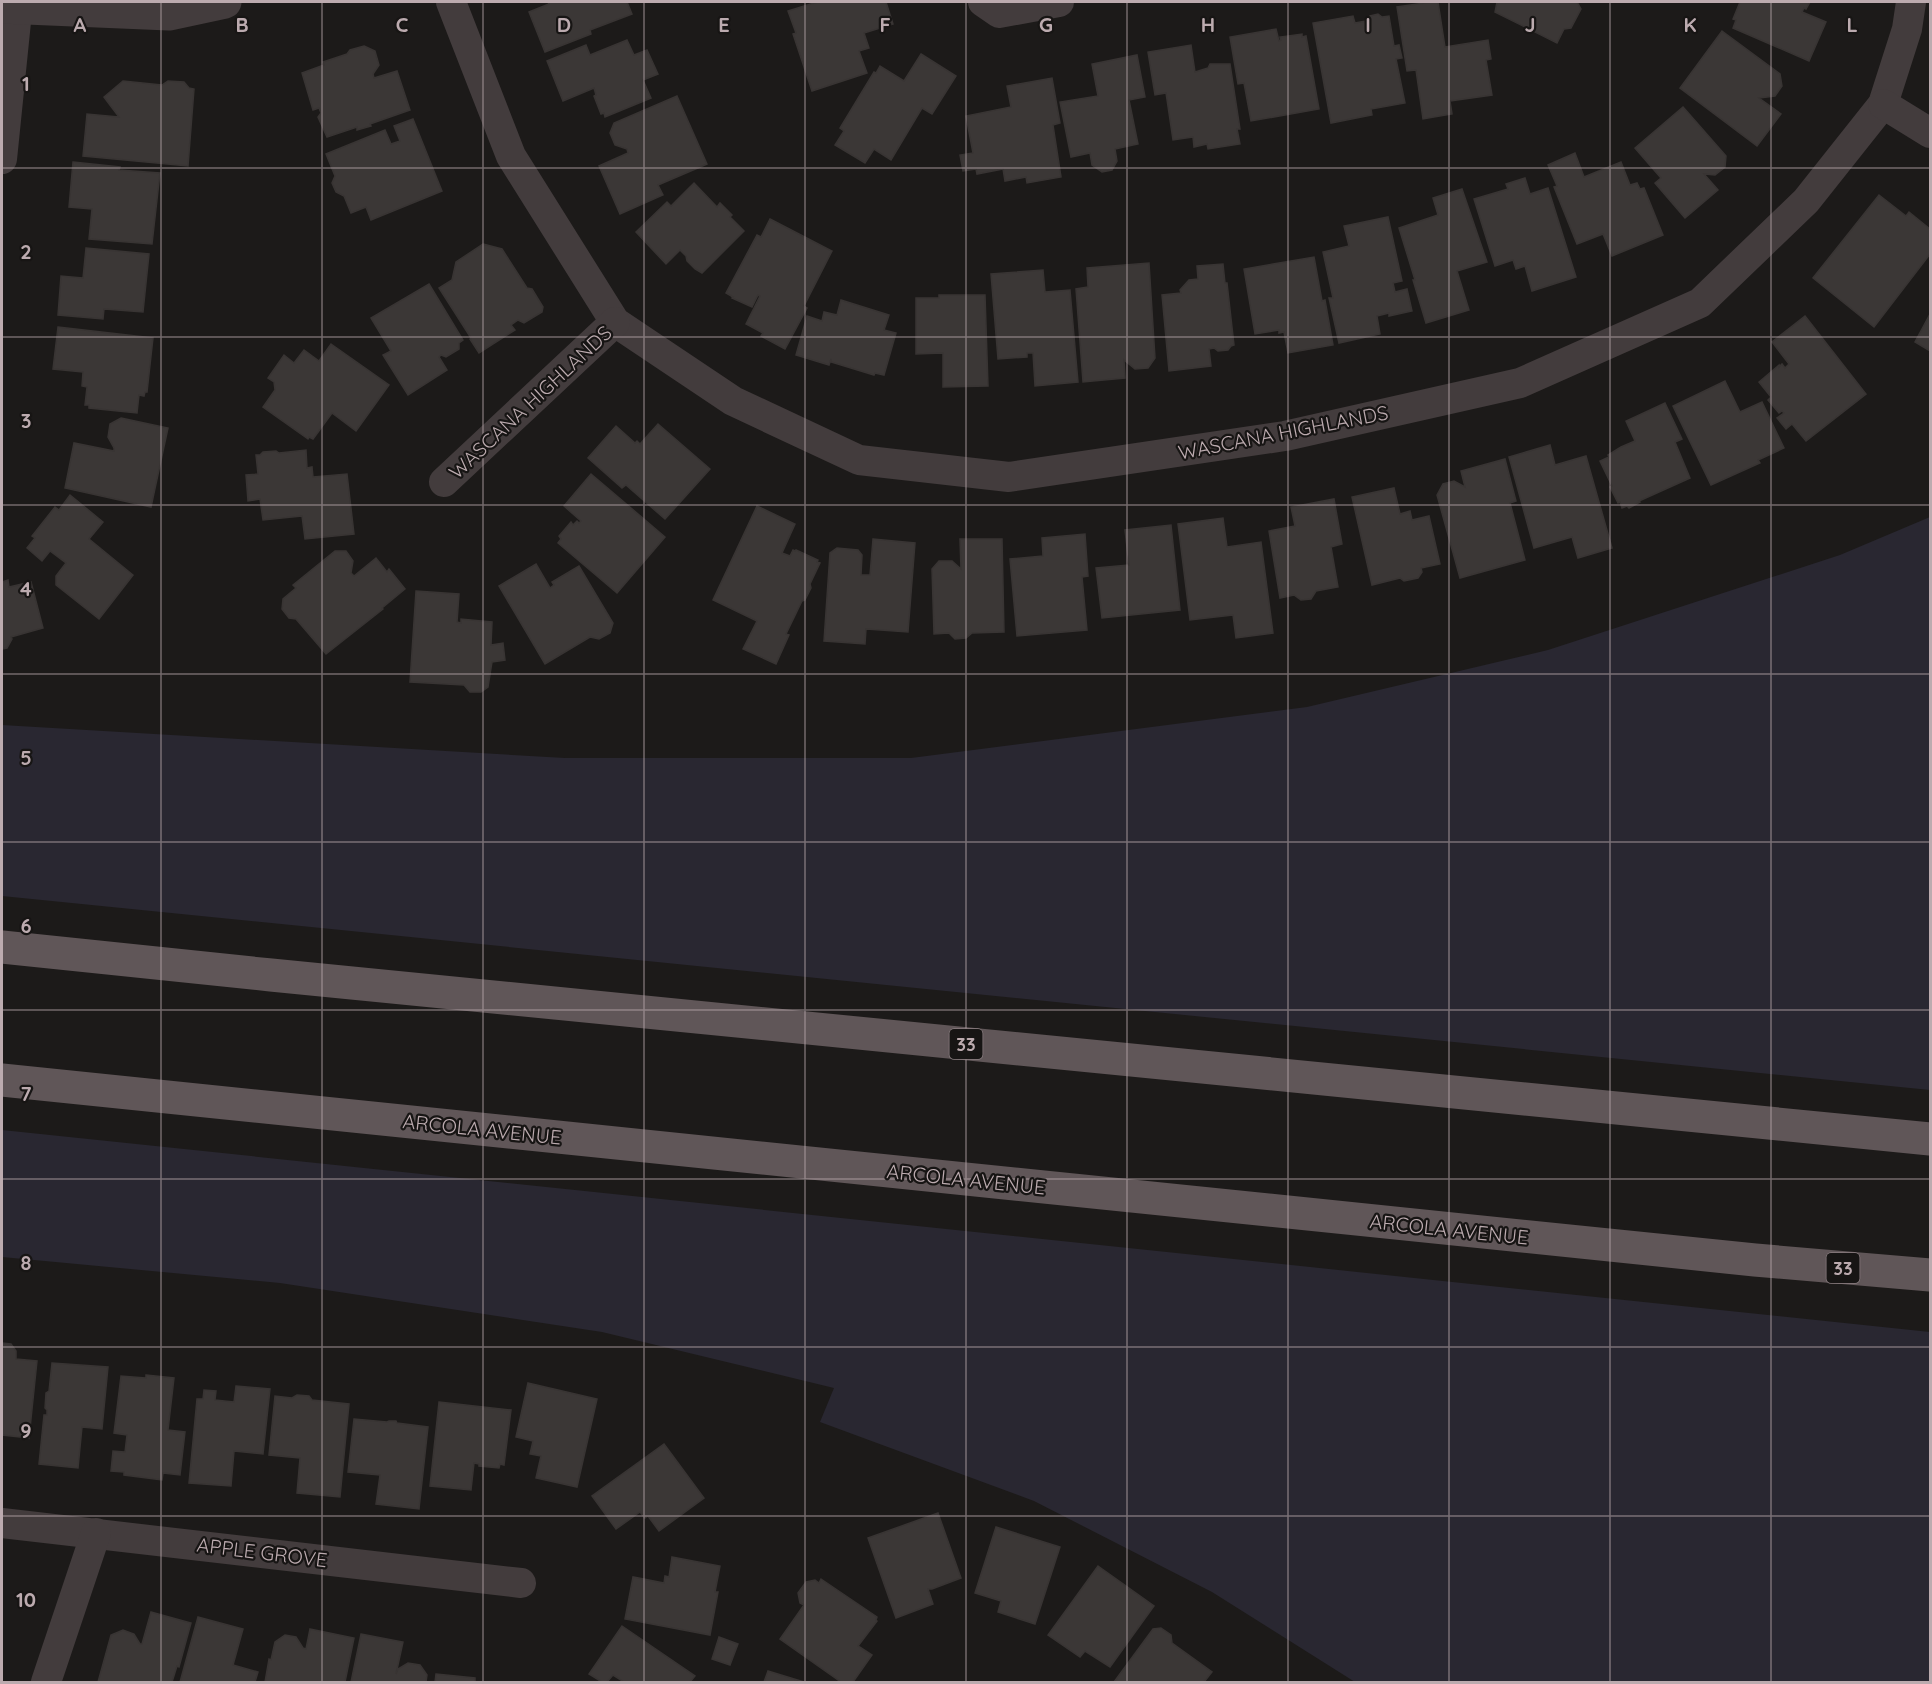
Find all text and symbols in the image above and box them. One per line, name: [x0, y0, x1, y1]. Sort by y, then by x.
text: A: [74, 12, 87, 37]
text: B: [235, 12, 249, 37]
text: C: [396, 12, 409, 37]
text: D: [557, 12, 571, 37]
text: E: [718, 12, 730, 37]
text: F: [879, 12, 891, 37]
text: G: [1039, 12, 1053, 37]
text: H: [1201, 12, 1215, 37]
text: I: [1365, 12, 1371, 37]
text: J: [1524, 12, 1536, 37]
text: K: [1683, 12, 1697, 37]
text: L: [1846, 12, 1858, 37]
text: 1: [22, 71, 30, 96]
text: 2: [20, 239, 32, 264]
street label: WASCANA HIGHLANDS: [443, 320, 617, 484]
street label: WASCANA HIGHLANDS: [1176, 399, 1390, 465]
text: 3: [21, 408, 31, 433]
text: 4: [20, 576, 32, 601]
text: 5: [20, 745, 32, 770]
text: 6: [20, 913, 32, 938]
road number: 33: [950, 1029, 982, 1059]
text: 7: [21, 1081, 32, 1106]
street label: ARCOLA AVENUE: [401, 1108, 563, 1150]
street label: ARCOLA AVENUE: [885, 1158, 1047, 1200]
street label: ARCOLA AVENUE: [1368, 1208, 1530, 1250]
text: 8: [21, 1250, 32, 1275]
road number: 33: [1826, 1253, 1860, 1283]
text: 9: [20, 1418, 32, 1443]
street label: APPLE GROVE: [195, 1532, 329, 1572]
text: 10: [16, 1587, 36, 1612]

